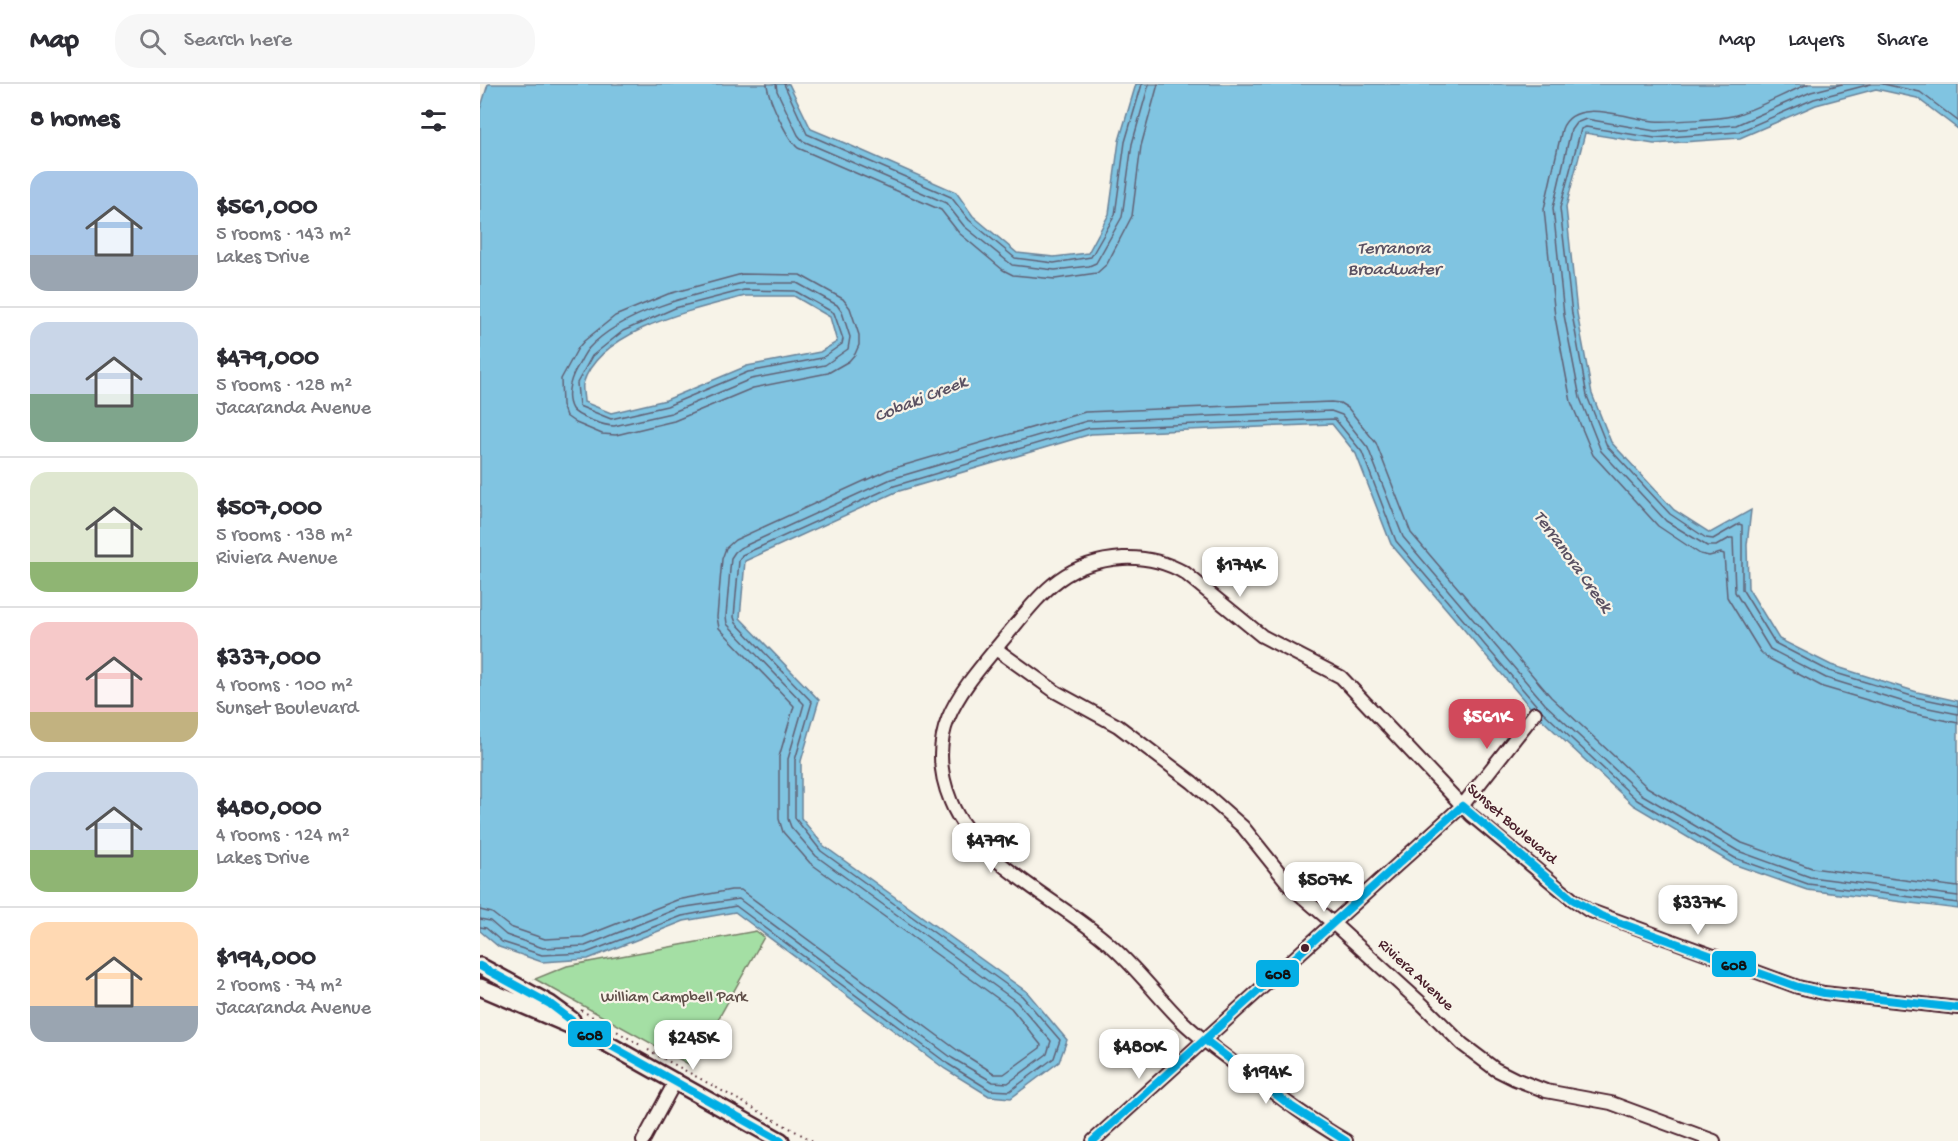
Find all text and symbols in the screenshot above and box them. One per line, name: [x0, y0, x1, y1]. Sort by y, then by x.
search box: [115, 14, 535, 68]
text: Map: [30, 25, 79, 58]
icon: search: [136, 25, 169, 58]
text: Search here: [184, 28, 292, 54]
text: Map: [1719, 29, 1755, 54]
text: Layers: [1788, 29, 1844, 54]
text: Share: [1877, 29, 1928, 54]
icon: filters: [417, 104, 450, 137]
text: 8 homes: [30, 105, 119, 136]
text: $561,000: [216, 193, 318, 224]
icon: home: [78, 195, 150, 267]
text: 5 rooms · 143 m²: [216, 224, 351, 247]
water label: Terranora Broadwater: [1348, 239, 1444, 281]
text: Lakes Drive: [216, 247, 309, 270]
text: $479,000: [216, 344, 319, 375]
icon: home: [78, 346, 150, 418]
water label: Cobaki Creek: [872, 371, 972, 428]
text: 5 rooms · 128 m²: [216, 375, 352, 398]
text: Jacaranda Avenue: [216, 398, 371, 421]
text: $507,000: [216, 494, 322, 525]
icon: home: [78, 496, 150, 568]
water label: Terranora Creek: [1528, 507, 1617, 618]
text: 5 rooms · 138 m²: [216, 525, 353, 548]
pin: $174K: [1198, 547, 1282, 598]
text: Riviera Avenue: [216, 548, 337, 571]
text: $174K: [1216, 555, 1264, 578]
text: $337,000: [216, 644, 321, 675]
icon: home: [78, 646, 150, 718]
text: 4 rooms · 100 m²: [216, 675, 353, 698]
text: Sunset Boulevard: [216, 698, 358, 721]
pin: $561K: [1445, 699, 1529, 750]
text: $561K: [1463, 707, 1511, 730]
street label: Sunset Boulevard: [1462, 781, 1561, 871]
text: $480,000: [216, 794, 321, 825]
icon: home: [78, 796, 150, 868]
pin: $479K: [949, 823, 1033, 874]
text: 4 rooms · 124 m²: [216, 825, 350, 848]
text: $479K: [966, 831, 1016, 854]
text: Lakes Drive: [216, 848, 309, 871]
pin: $507K: [1282, 862, 1366, 913]
text: $507K: [1298, 870, 1350, 893]
pin: $337K: [1656, 885, 1740, 936]
text: $337K: [1672, 893, 1724, 916]
street label: Riviera Avenue: [1373, 936, 1458, 1017]
unlabelled marker: [1299, 942, 1311, 954]
text: $194,000: [216, 944, 316, 975]
icon: home: [78, 946, 150, 1018]
line badge: 608: [1711, 950, 1757, 978]
text: 608: [1721, 958, 1747, 977]
line badge: 608: [1255, 959, 1300, 988]
text: 608: [1265, 967, 1291, 986]
text: 2 rooms · 74 m²: [216, 975, 342, 998]
park label: William Campbell Park: [601, 989, 749, 1008]
text: Jacaranda Avenue: [216, 998, 371, 1021]
line badge: 608: [567, 1020, 612, 1048]
pin: $245K: [651, 1020, 735, 1071]
text: 608: [577, 1028, 603, 1047]
text: $245K: [668, 1028, 718, 1051]
pin: $480K: [1097, 1029, 1181, 1080]
text: $480K: [1113, 1037, 1165, 1060]
pin: $194K: [1224, 1054, 1308, 1105]
text: $194K: [1242, 1062, 1290, 1085]

